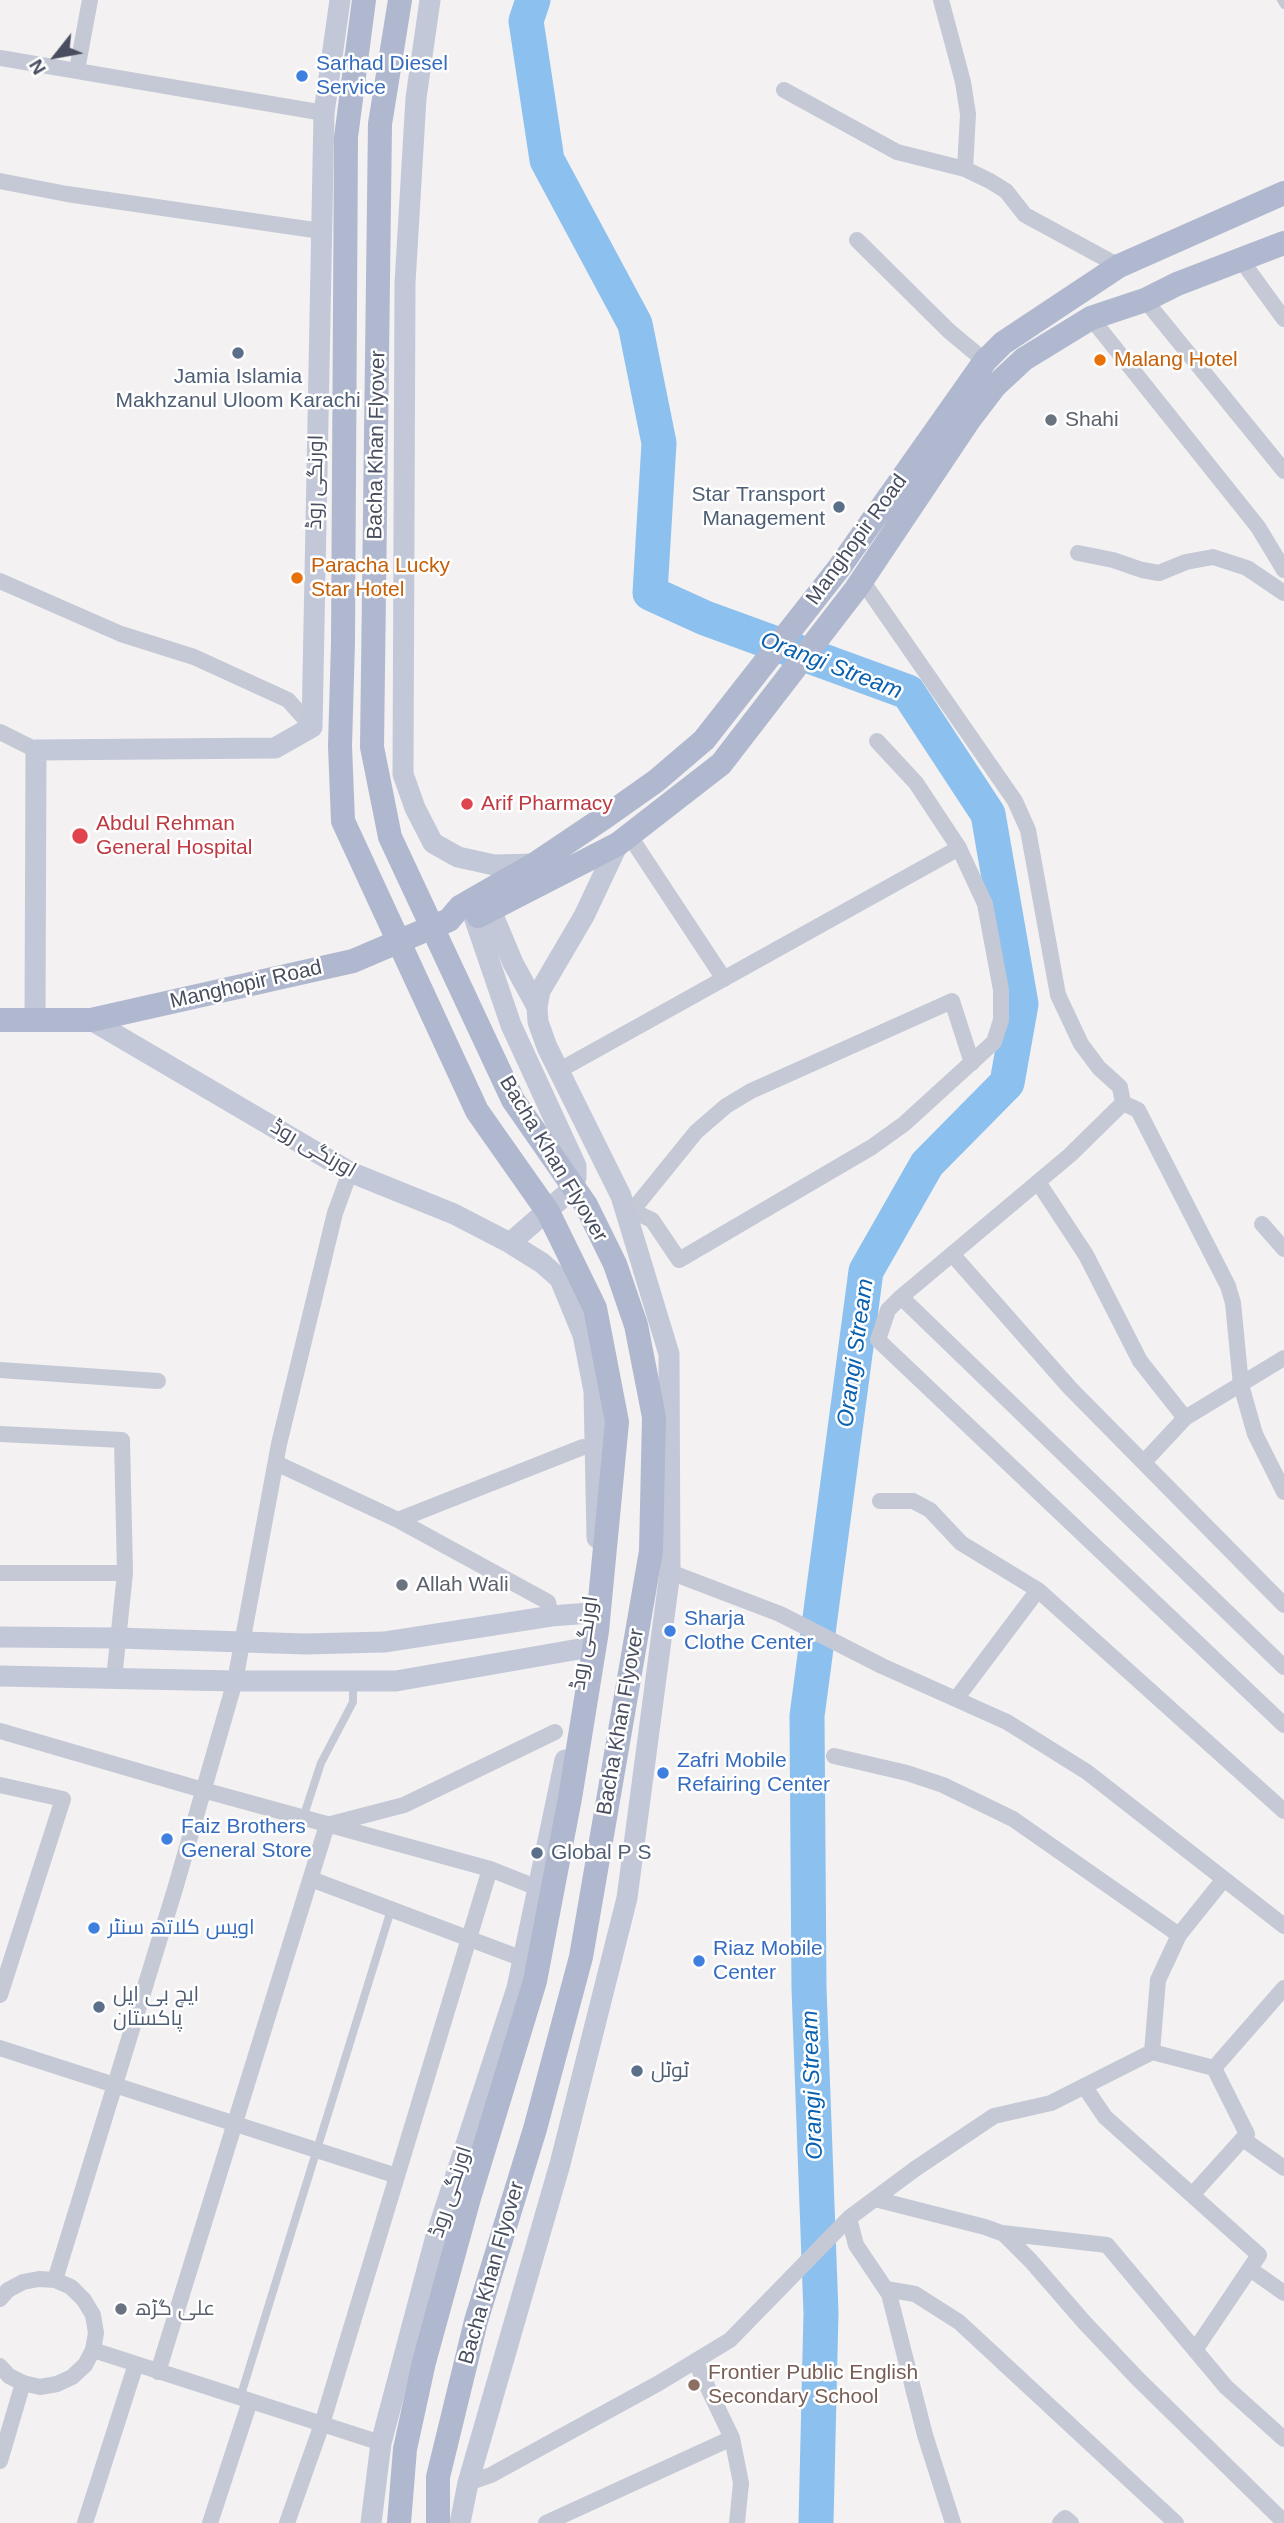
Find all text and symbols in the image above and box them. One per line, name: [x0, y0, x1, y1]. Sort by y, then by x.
north arrow: [21, 21, 91, 91]
place label: Sarhad Diesel Service: [316, 51, 448, 101]
text: N: [25, 56, 50, 78]
marker: Sarhad Diesel Service: [294, 68, 310, 84]
marker: Jamia Islamia Makhzanul Uloom Karachi: [230, 345, 246, 361]
place label: Malang Hotel: [1114, 347, 1238, 373]
street label: Bacha Khan Flyover: [363, 350, 391, 540]
marker: Malang Hotel: [1092, 352, 1108, 368]
place label: Jamia Islamia Makhzanul Uloom Karachi: [115, 364, 361, 414]
place label: Shahi: [1065, 407, 1119, 433]
marker: Shahi: [1043, 412, 1059, 428]
street label: اورنگی روڈ: [303, 434, 329, 530]
street label: Manghopir Road: [801, 470, 913, 610]
place label: Star Transport Management: [692, 482, 825, 532]
marker: Star Transport Management: [831, 499, 847, 515]
place label: Paracha Lucky Star Hotel: [311, 553, 450, 603]
marker: Paracha Lucky Star Hotel: [289, 570, 305, 586]
water label: Orangi Stream: [756, 626, 906, 706]
place label: Arif Pharmacy: [481, 791, 613, 817]
marker: Arif Pharmacy: [459, 796, 475, 812]
place label: Abdul Rehman General Hospital: [96, 811, 252, 861]
marker: Abdul Rehman General Hospital: [70, 826, 90, 846]
street label: Manghopir Road: [168, 955, 324, 1015]
street label: Bacha Khan Flyover: [494, 1071, 612, 1247]
street label: اورنگی روڈ: [266, 1114, 360, 1184]
water label: Orangi Stream: [832, 1277, 880, 1429]
place label: Allah Wali: [416, 1572, 509, 1598]
marker: Allah Wali: [394, 1577, 410, 1593]
street label: اورنگی روڈ: [566, 1594, 604, 1692]
place label: Sharja Clothe Center: [684, 1606, 814, 1656]
marker: Sharja Clothe Center: [662, 1623, 678, 1639]
street label: Bacha Khan Flyover: [592, 1627, 650, 1817]
place label: Zafri Mobile Refairing Center: [677, 1748, 830, 1798]
marker: Zafri Mobile Refairing Center: [655, 1765, 671, 1781]
place label: Faiz Brothers General Store: [181, 1814, 312, 1864]
marker: Faiz Brothers General Store: [159, 1831, 175, 1847]
place label: Global P S: [551, 1840, 651, 1866]
marker: Global P S: [529, 1845, 545, 1861]
place label: اویس کلاتھ سنٹر: [108, 1915, 255, 1941]
marker: اویس کلاتھ سنٹر: [86, 1920, 102, 1936]
place label: Riaz Mobile Center: [713, 1936, 823, 1986]
marker: Riaz Mobile Center: [691, 1953, 707, 1969]
place label: ایچ بی ایل پاکستان: [113, 1982, 199, 2032]
marker: ایچ بی ایل پاکستان: [91, 1999, 107, 2015]
water label: Orangi Stream: [797, 2010, 829, 2160]
place label: ٹوٹل: [651, 2058, 689, 2084]
marker: ٹوٹل: [629, 2063, 645, 2079]
street label: اورنگی روڈ: [424, 2143, 478, 2241]
street label: Bacha Khan Flyover: [454, 2179, 530, 2367]
place label: علی گڑھ: [135, 2296, 215, 2322]
marker: علی گڑھ: [113, 2301, 129, 2317]
place label: Frontier Public English Secondary School: [708, 2360, 918, 2410]
marker: Frontier Public English Secondary School: [686, 2377, 702, 2393]

